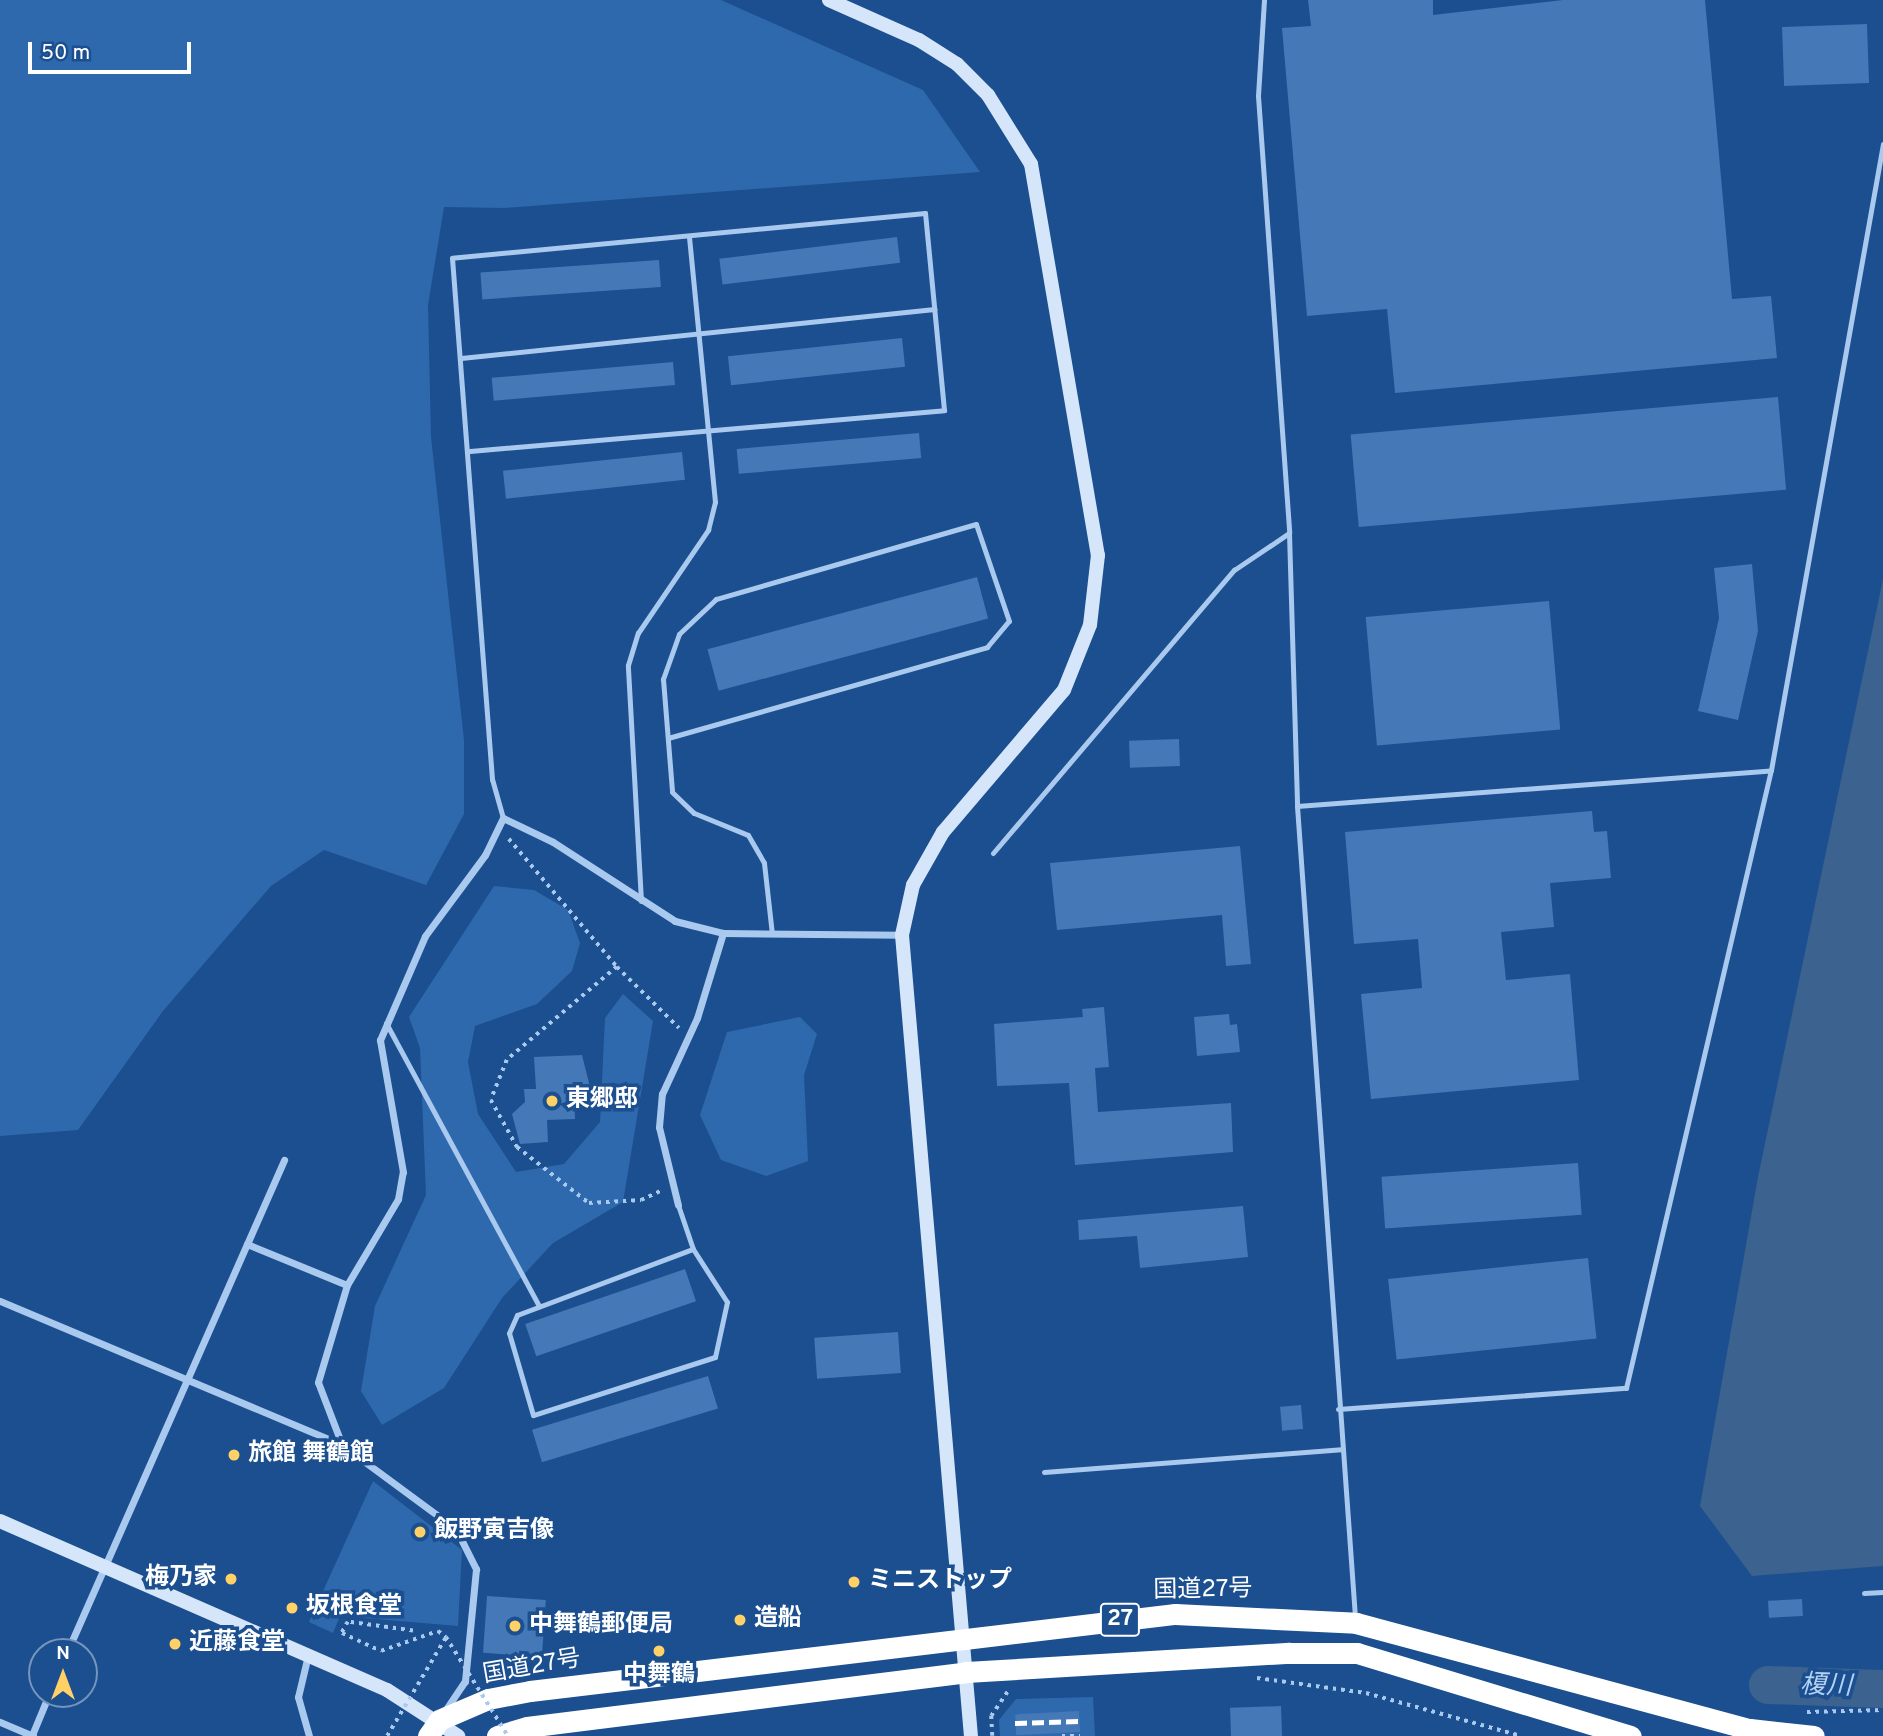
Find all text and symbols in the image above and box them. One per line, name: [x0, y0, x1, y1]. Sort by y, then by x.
scale bar: [32, 28, 194, 72]
text: 50 m: [41, 40, 90, 67]
place label: 東郷邸: [566, 1087, 638, 1115]
marker: 東郷邸: [544, 1093, 560, 1109]
place label: 旅館 舞鶴館: [248, 1441, 374, 1469]
marker: 旅館 舞鶴館: [226, 1447, 242, 1463]
place label: 飯野寅吉像: [434, 1518, 554, 1546]
marker: 飯野寅吉像: [412, 1524, 428, 1540]
place label: 梅乃家: [145, 1565, 217, 1593]
place label: ミニストップ: [868, 1568, 1012, 1596]
marker: 梅乃家: [223, 1571, 239, 1587]
marker: ミニストップ: [846, 1574, 862, 1590]
street label: 国道27号: [1153, 1576, 1253, 1606]
place label: 坂根食堂: [306, 1594, 402, 1622]
marker: 坂根食堂: [284, 1600, 300, 1616]
road number: 27: [1099, 1600, 1141, 1639]
place label: 造船: [754, 1606, 802, 1634]
place label: 中舞鶴郵便局: [529, 1612, 673, 1640]
marker: 造船: [732, 1612, 748, 1628]
marker: 中舞鶴郵便局: [507, 1618, 523, 1634]
place label: 近藤食堂: [189, 1630, 285, 1658]
marker: 近藤食堂: [167, 1636, 183, 1652]
north arrow: [28, 1638, 98, 1708]
text: N: [56, 1642, 70, 1666]
marker: 中舞鶴: [651, 1643, 667, 1659]
street label: 国道27号: [481, 1645, 583, 1691]
place label: 中舞鶴: [623, 1662, 695, 1690]
water label: 榎川: [1799, 1671, 1853, 1703]

